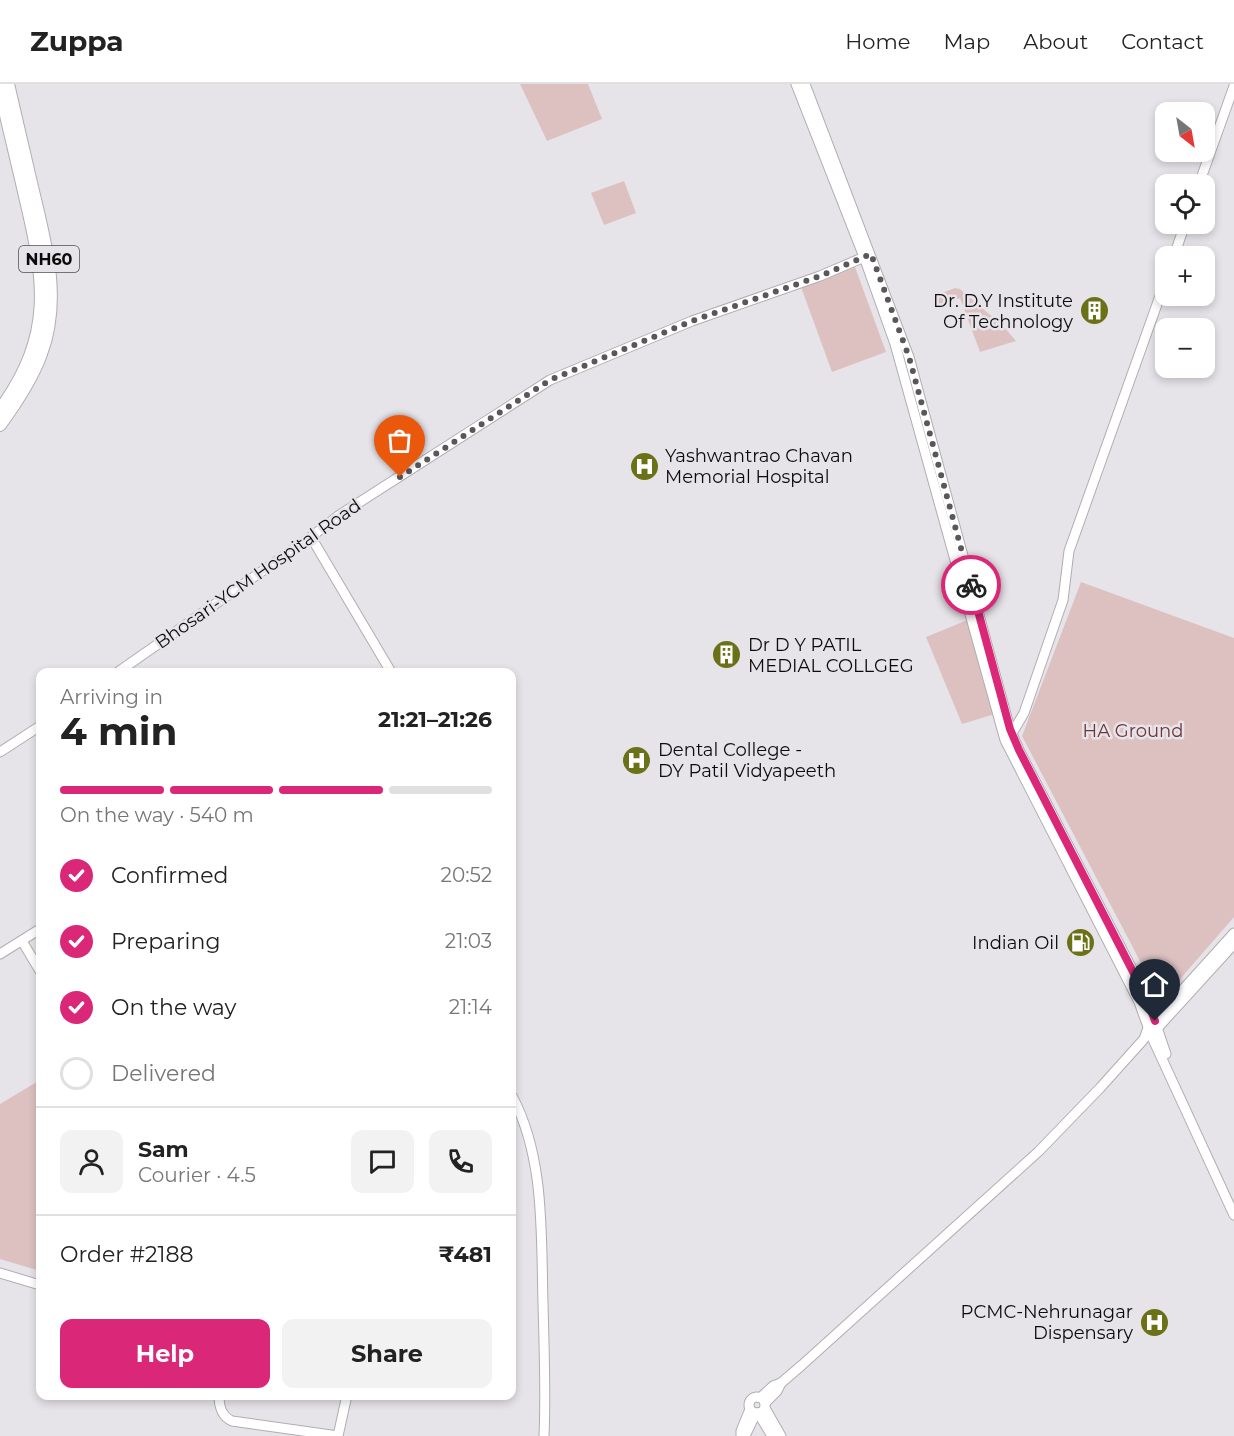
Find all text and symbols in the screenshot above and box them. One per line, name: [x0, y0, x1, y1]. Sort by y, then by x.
text: Zuppa: [30, 24, 124, 58]
text: Home: [845, 29, 910, 54]
text: Map: [943, 29, 990, 54]
text: About: [1023, 29, 1088, 54]
text: Contact: [1121, 29, 1204, 54]
north arrow: [1155, 102, 1215, 162]
map controls: [1155, 102, 1215, 378]
button: locate: [1155, 174, 1215, 234]
road number: NH60: [19, 246, 79, 272]
button: +: [1155, 246, 1215, 306]
place label: Dr. D.Y Institute Of Technology: [933, 290, 1073, 333]
building icon: Dr. D.Y Institute Of Technology: [1078, 295, 1110, 327]
button: −: [1155, 318, 1215, 378]
pin: [374, 415, 425, 477]
icon: bag: [383, 424, 416, 457]
place label: Yashwantrao Chavan Memorial Hospital: [665, 445, 853, 488]
hospital icon: Yashwantrao Chavan Memorial Hospital: [628, 450, 660, 482]
street label: Bhosari-YCM Hospital Road: [151, 494, 365, 654]
courier: [941, 555, 1001, 615]
icon: bike: [955, 569, 988, 602]
place label: Dr D Y PATIL MEDIAL COLLGEG: [748, 634, 914, 677]
building icon: Dr D Y PATIL MEDIAL COLLGEG: [711, 639, 743, 671]
text: Arriving in: [60, 685, 163, 709]
text: 21:21–21:26: [378, 706, 492, 733]
text: 4 min: [60, 707, 178, 755]
park label: HA Ground: [1083, 720, 1183, 742]
place label: Dental College - DY Patil Vidyapeeth: [658, 739, 836, 782]
hospital icon: Dental College - DY Patil Vidyapeeth: [621, 744, 653, 776]
text: On the way · 540 m: [60, 803, 254, 827]
icon: check: [60, 859, 93, 892]
text: Confirmed: [111, 862, 228, 889]
text: 20:52: [441, 863, 492, 887]
icon: check: [60, 925, 93, 958]
fuel station icon: Indian Oil: [1064, 927, 1096, 959]
text: Preparing: [111, 928, 220, 955]
text: 21:03: [445, 929, 492, 953]
place label: Indian Oil: [972, 932, 1059, 954]
pin: [1129, 959, 1180, 1021]
icon: home: [1138, 968, 1171, 1001]
icon: check: [60, 991, 93, 1024]
text: On the way: [111, 994, 236, 1021]
text: 21:14: [449, 995, 492, 1019]
text: Delivered: [111, 1060, 216, 1087]
button: person: [60, 1130, 123, 1193]
button: chat: [351, 1130, 414, 1193]
button: phone: [429, 1130, 492, 1193]
text: Sam: [138, 1136, 189, 1163]
text: Courier · 4.5: [138, 1163, 256, 1187]
text: Order #2188: [60, 1241, 194, 1268]
text: ₹481: [439, 1241, 492, 1268]
place label: PCMC-Nehrunagar Dispensary: [961, 1301, 1133, 1344]
hospital icon: PCMC-Nehrunagar Dispensary: [1138, 1306, 1170, 1338]
button: Help: [60, 1319, 270, 1388]
button: Share: [282, 1319, 492, 1388]

